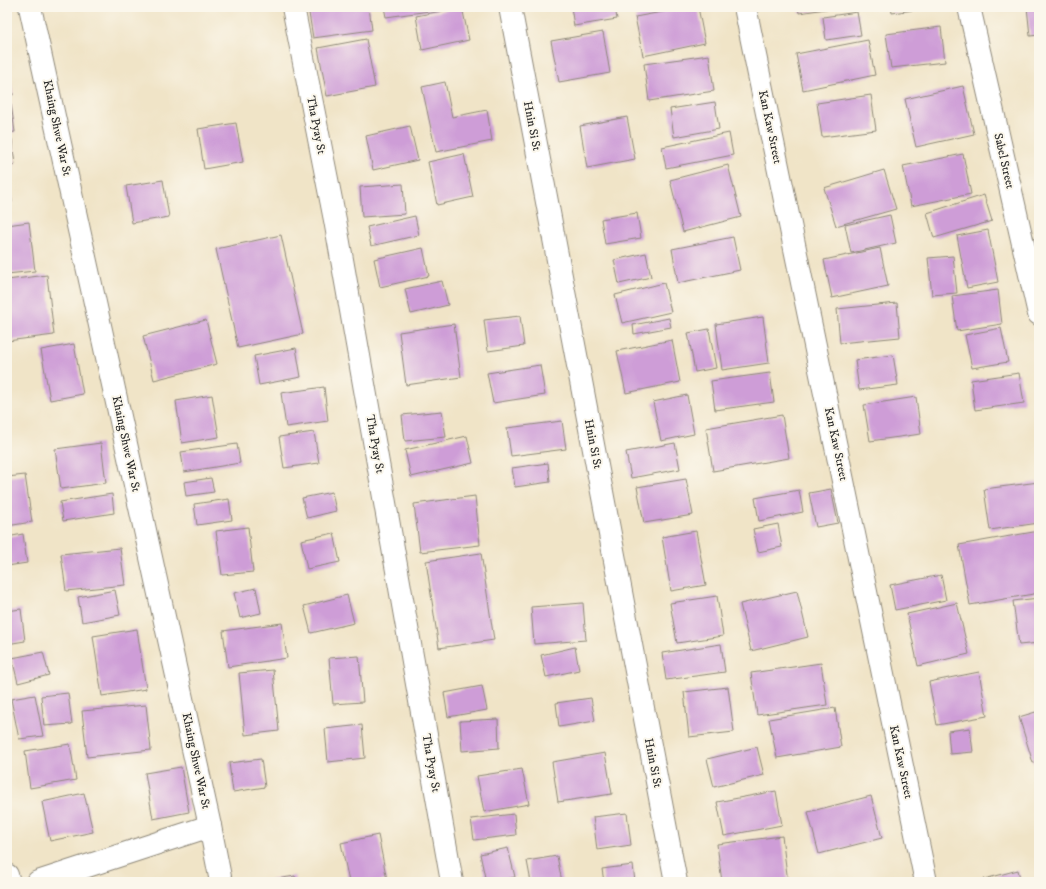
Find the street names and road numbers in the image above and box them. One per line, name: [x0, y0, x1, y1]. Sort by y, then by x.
street label: Khaing Shwe War St: [39, 79, 75, 178]
street label: Kan Kaw Street: [755, 89, 785, 165]
street label: Tha Pyay St: [303, 95, 329, 156]
street label: Hnin Si St: [520, 100, 544, 152]
street label: Sabel Street: [990, 132, 1018, 190]
street label: Khaing Shwe War St: [108, 395, 144, 494]
street label: Kan Kaw Street: [821, 406, 851, 482]
street label: Tha Pyay St: [362, 414, 388, 475]
street label: Hnin Si St: [581, 418, 605, 470]
street label: Khaing Shwe War St: [178, 712, 214, 811]
street label: Kan Kaw Street: [886, 724, 916, 800]
street label: Tha Pyay St: [418, 733, 444, 794]
street label: Hnin Si St: [641, 737, 665, 789]

